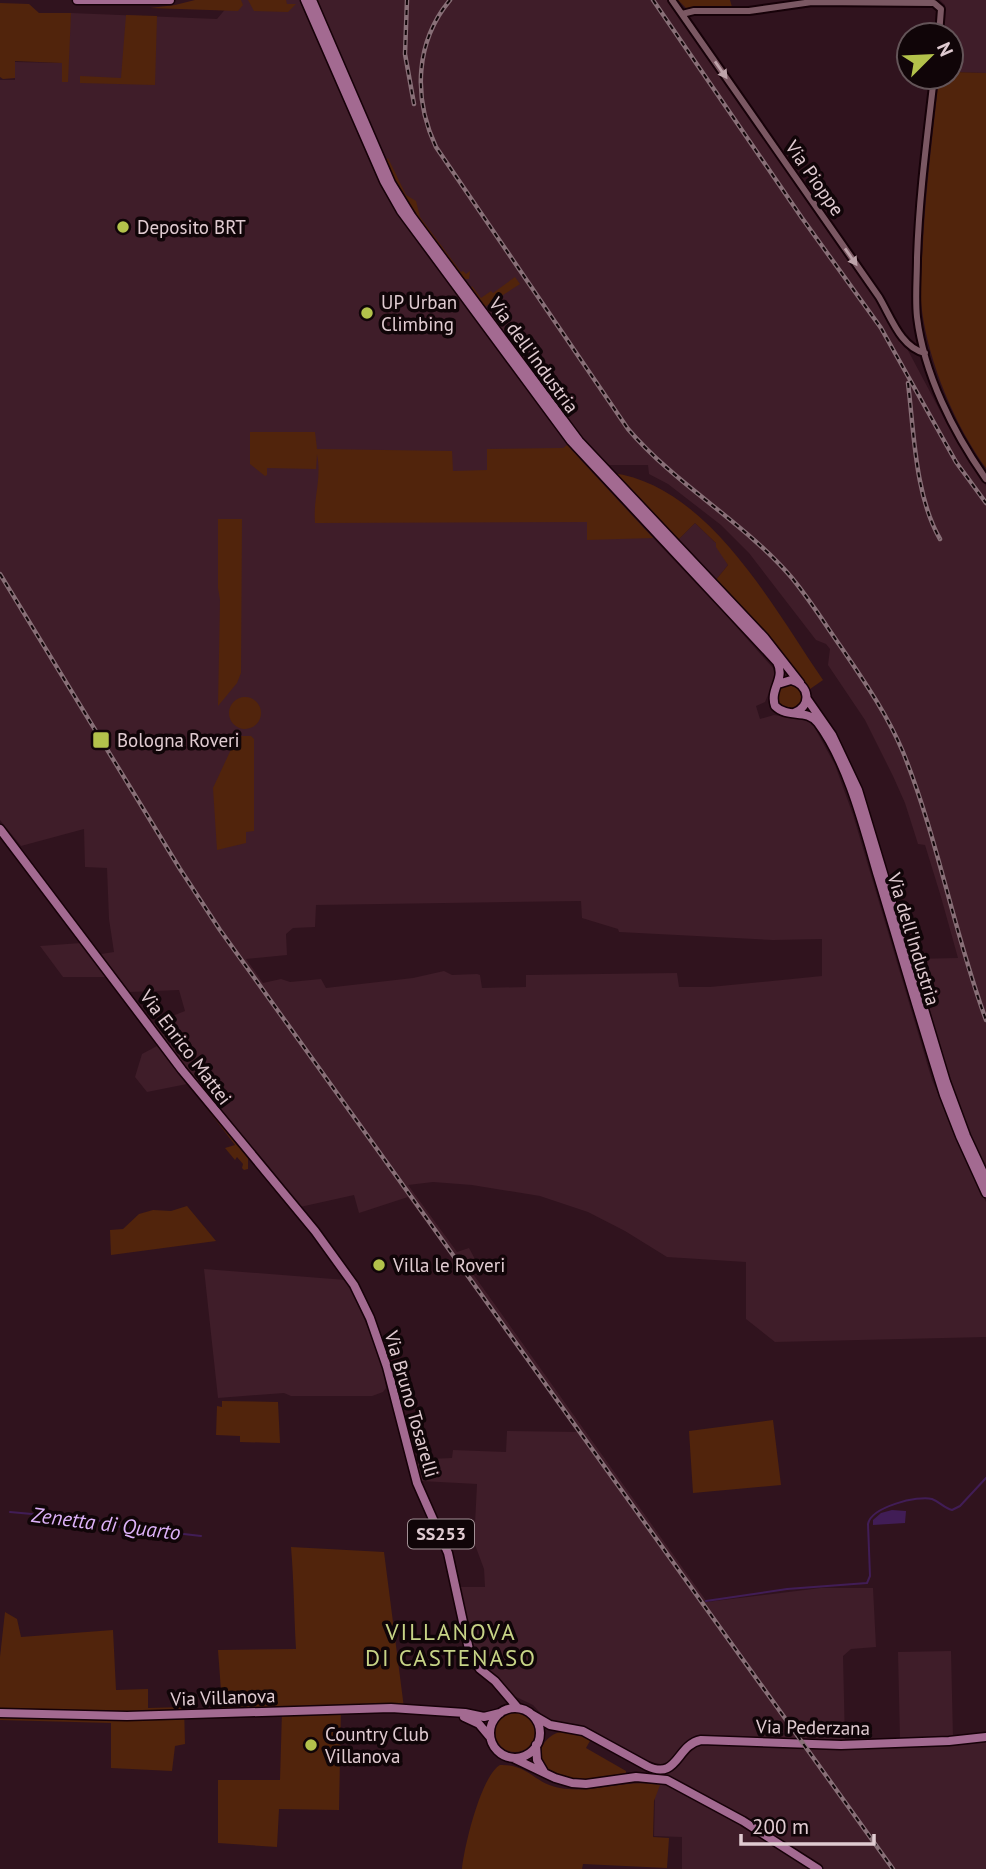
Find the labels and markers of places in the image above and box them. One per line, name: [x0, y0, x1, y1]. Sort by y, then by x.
place label: Deposito BRT: [137, 215, 246, 239]
marker: Deposito BRT: [115, 219, 131, 235]
place label: UP Urban Climbing: [381, 290, 457, 336]
marker: UP Urban Climbing: [359, 305, 375, 321]
place label: Bologna Roveri: [117, 728, 240, 752]
marker: Bologna Roveri: [91, 730, 111, 750]
place label: Villa le Roveri: [392, 1253, 505, 1277]
marker: Villa le Roveri: [371, 1257, 387, 1273]
place label: Country Club Villanova: [324, 1722, 429, 1768]
marker: Country Club Villanova: [303, 1737, 319, 1753]

